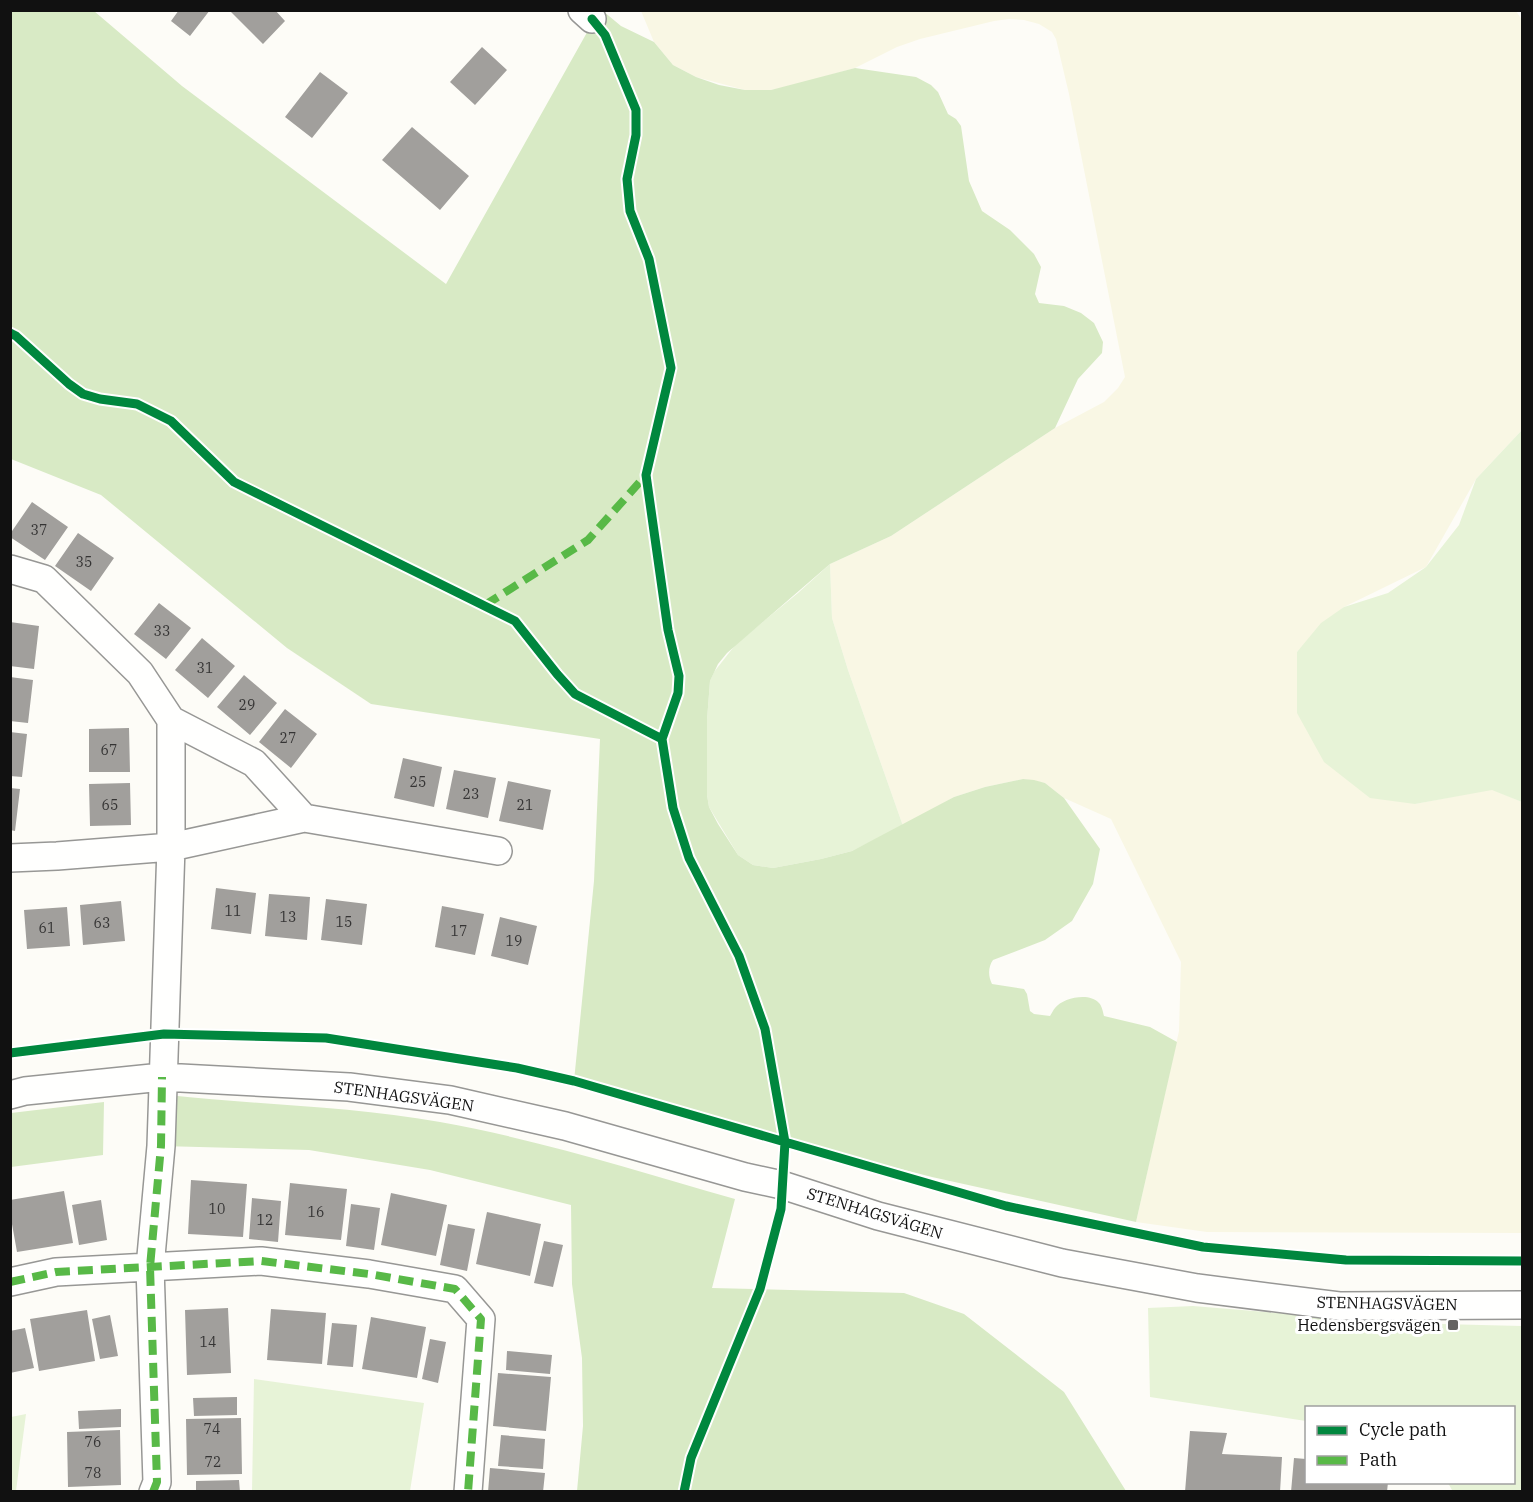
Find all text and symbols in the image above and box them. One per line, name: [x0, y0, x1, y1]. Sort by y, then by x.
house number: 37: [31, 521, 47, 539]
house number: 35: [76, 553, 92, 571]
house number: 33: [154, 622, 170, 640]
house number: 31: [197, 659, 213, 677]
house number: 29: [239, 696, 255, 714]
house number: 27: [280, 729, 296, 747]
house number: 67: [101, 741, 117, 759]
house number: 25: [410, 773, 426, 791]
house number: 23: [463, 785, 479, 803]
house number: 65: [102, 796, 118, 814]
house number: 21: [517, 796, 533, 814]
house number: 11: [225, 902, 241, 920]
house number: 13: [280, 908, 296, 926]
house number: 15: [336, 913, 352, 931]
house number: 63: [94, 914, 110, 932]
house number: 61: [39, 919, 55, 937]
house number: 17: [451, 922, 467, 940]
house number: 19: [506, 932, 522, 950]
street label: STENHAGSVÄGEN: [333, 1076, 475, 1116]
street label: STENHAGSVÄGEN: [805, 1183, 945, 1243]
house number: 10: [209, 1200, 225, 1218]
house number: 16: [308, 1203, 324, 1221]
house number: 12: [257, 1211, 273, 1229]
street label: STENHAGSVÄGEN: [1316, 1292, 1458, 1314]
place label: Hedensbergsvägen: [1297, 1315, 1441, 1335]
marker: Hedensbergsvägen: [1446, 1318, 1460, 1332]
house number: 14: [200, 1333, 216, 1351]
legend: [1305, 1406, 1515, 1484]
text: Cycle path: [1359, 1418, 1447, 1441]
house number: 74: [204, 1420, 220, 1438]
house number: 76: [85, 1433, 101, 1451]
text: Path: [1359, 1448, 1397, 1471]
house number: 72: [205, 1453, 221, 1471]
house number: 78: [85, 1464, 101, 1482]

